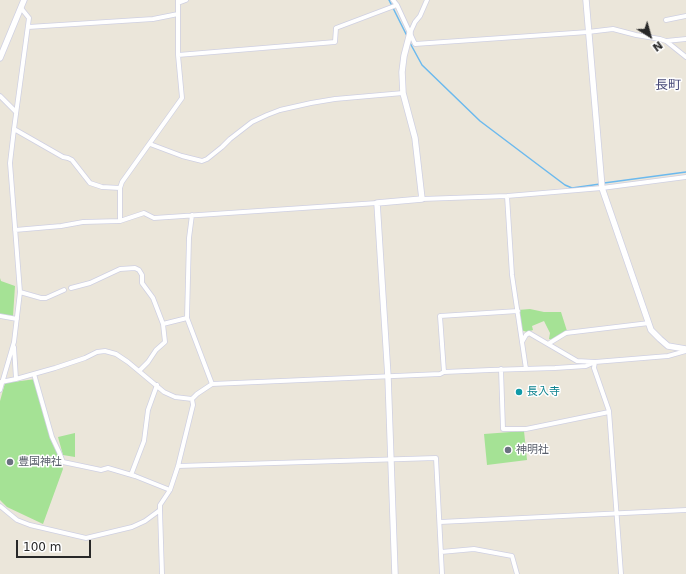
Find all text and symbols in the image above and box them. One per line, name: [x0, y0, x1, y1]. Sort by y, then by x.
north arrow: [630, 16, 670, 56]
text: N: [650, 38, 665, 54]
district label: 長町: [655, 78, 681, 94]
place label: 長入寺: [527, 385, 560, 399]
marker: 長入寺: [514, 387, 524, 397]
place label: 神明社: [516, 443, 549, 457]
marker: 神明社: [503, 445, 513, 455]
place label: 豊国神社: [18, 455, 62, 469]
marker: 豊国神社: [5, 457, 15, 467]
scale bar: [18, 532, 93, 558]
text: 100 m: [23, 540, 61, 554]

